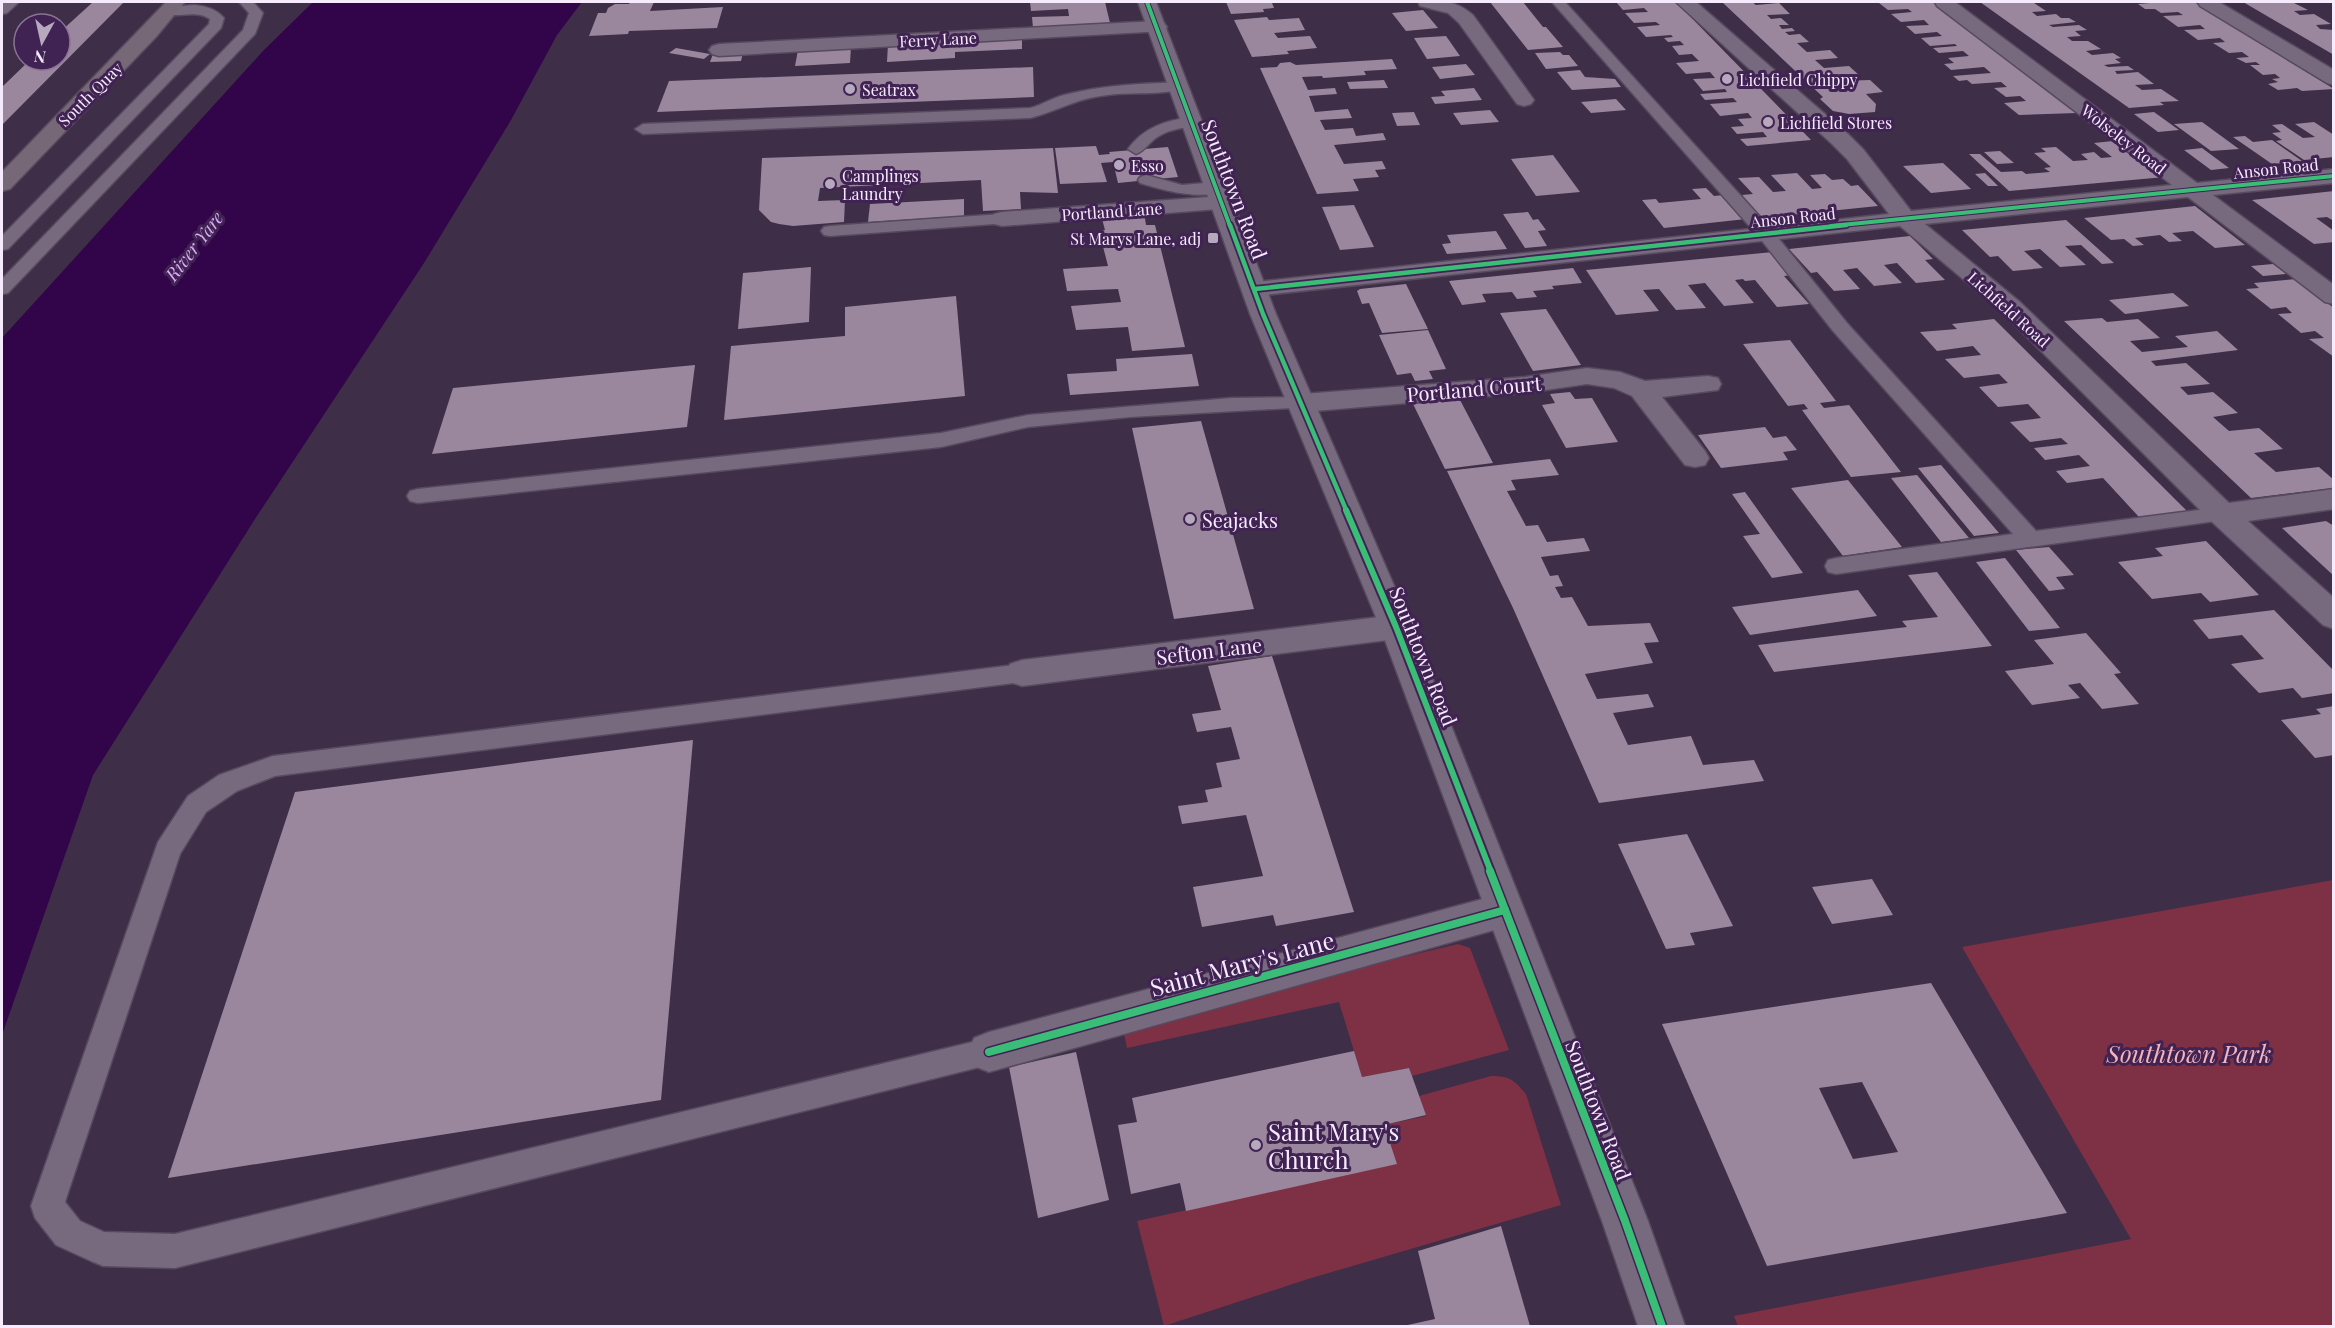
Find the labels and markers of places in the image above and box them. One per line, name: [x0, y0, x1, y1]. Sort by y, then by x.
place label: Lichfield Chippy: [1739, 69, 1858, 90]
marker: Lichfield Chippy: [1720, 72, 1734, 86]
place label: Seatrax: [862, 79, 916, 100]
marker: Seatrax: [843, 82, 857, 96]
place label: Lichfield Stores: [1780, 112, 1892, 133]
marker: Lichfield Stores: [1761, 115, 1775, 129]
place label: Esso: [1131, 155, 1164, 176]
marker: Esso: [1112, 158, 1126, 172]
place label: Camplings Laundry: [842, 165, 919, 204]
marker: Camplings Laundry: [823, 177, 837, 191]
place label: St Marys Lane, adj: [1070, 228, 1201, 249]
marker: St Marys Lane, adj: [1206, 231, 1220, 245]
place label: Seajacks: [1202, 506, 1278, 533]
marker: Seajacks: [1183, 512, 1197, 526]
place label: Saint Mary's Church: [1268, 1115, 1399, 1175]
marker: Saint Mary's Church: [1249, 1138, 1263, 1152]

